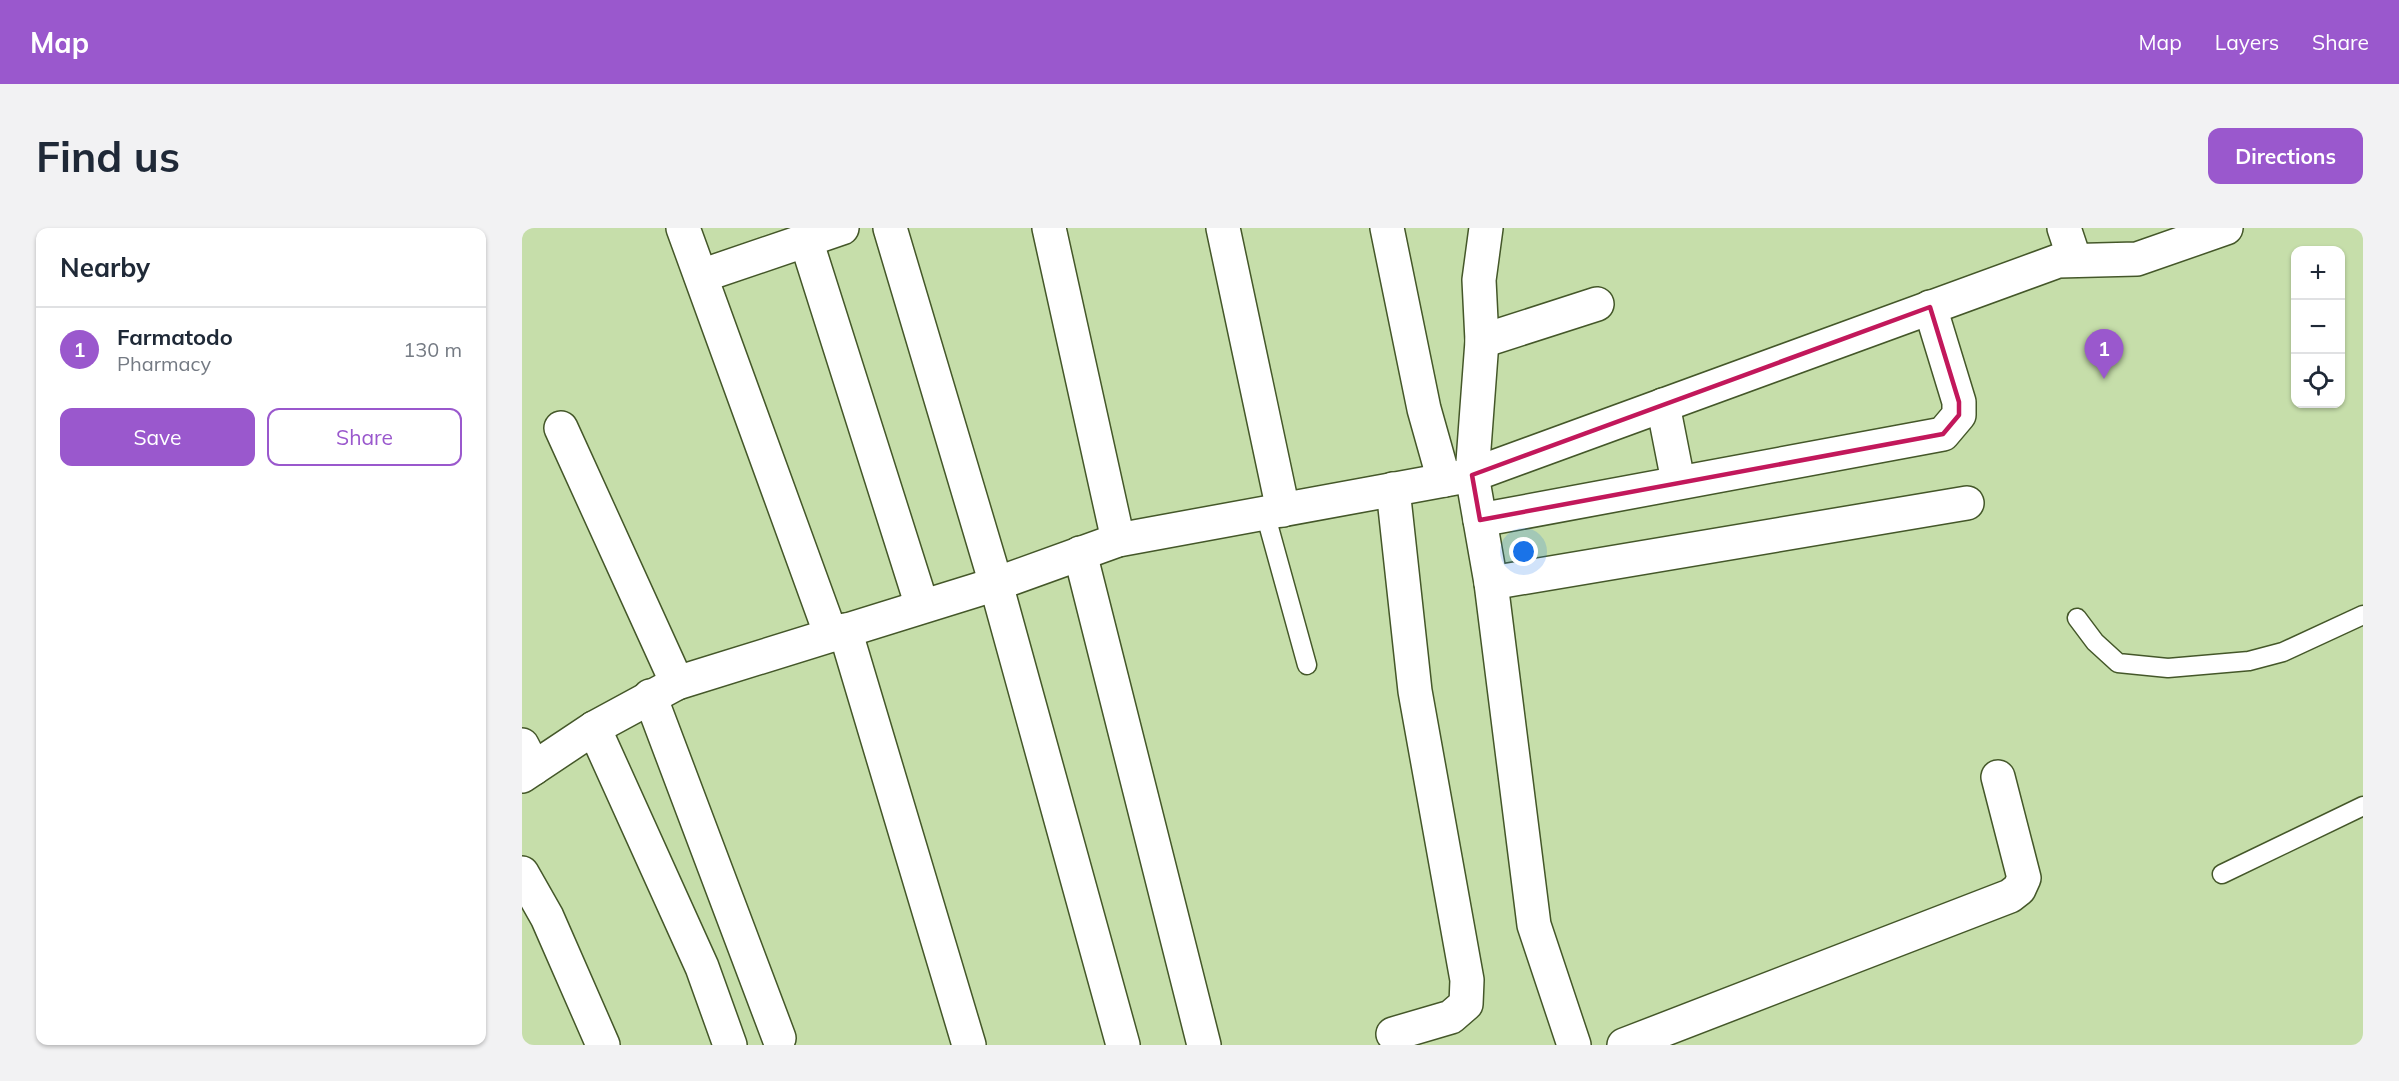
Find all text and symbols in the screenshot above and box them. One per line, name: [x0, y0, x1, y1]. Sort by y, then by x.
text: Map: [30, 25, 89, 60]
text: Map: [2139, 29, 2182, 55]
text: Layers: [2215, 29, 2279, 55]
text: Share: [2312, 29, 2369, 55]
button: Directions: [2208, 128, 2363, 184]
text: Find us: [36, 130, 180, 183]
map controls: [2291, 246, 2345, 408]
button: +: [2291, 246, 2345, 300]
text: Nearby: [60, 251, 150, 284]
button: −: [2291, 300, 2345, 354]
text: Farmatodo: [117, 323, 233, 351]
pin: 1: [2084, 330, 2124, 379]
text: 1: [74, 337, 86, 362]
text: 130 m: [403, 337, 462, 362]
text: Pharmacy: [117, 351, 211, 376]
button: locate: [2291, 354, 2345, 408]
button: Save: [60, 408, 255, 466]
button: Share: [267, 408, 462, 466]
your location: [1509, 537, 1538, 566]

